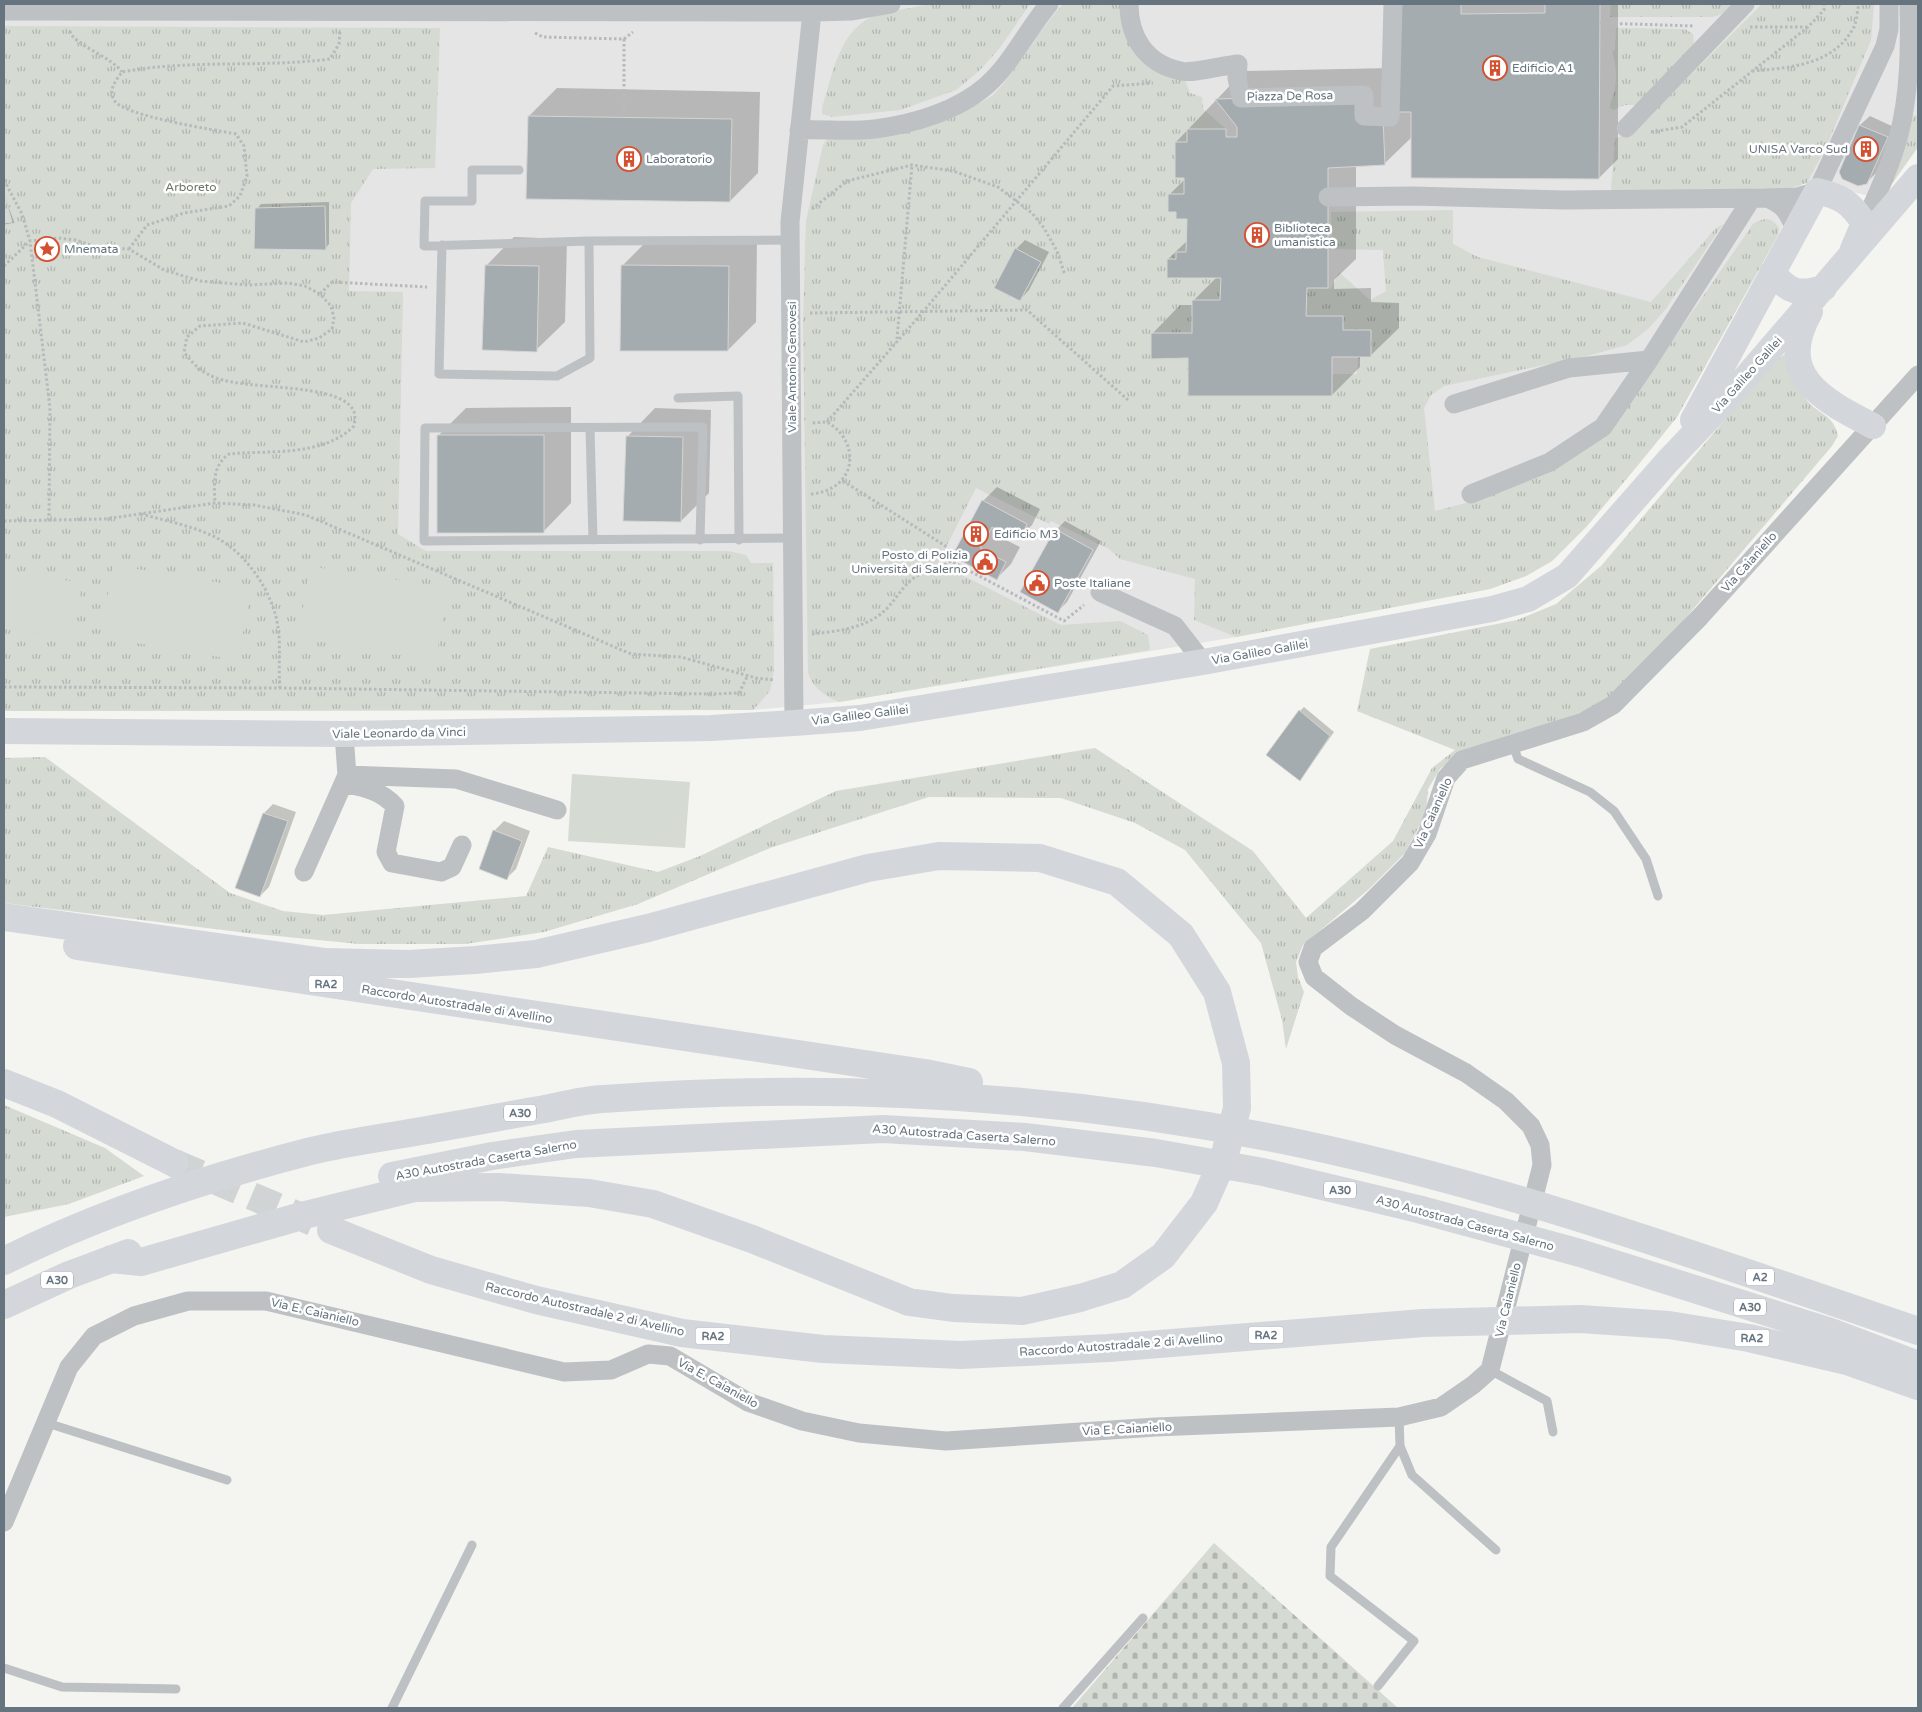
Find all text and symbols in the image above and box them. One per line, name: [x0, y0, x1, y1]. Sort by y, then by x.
building icon: Edificio A1: [1482, 55, 1508, 81]
place label: Edificio A1: [1512, 61, 1574, 75]
street label: Piazza De Rosa: [1247, 88, 1333, 104]
building icon: UNISA Varco Sud: [1853, 136, 1879, 162]
place label: UNISA Varco Sud: [1749, 142, 1848, 156]
building icon: Laboratorio: [616, 146, 642, 172]
place label: Laboratorio: [646, 152, 712, 166]
park label: Arboreto: [165, 180, 217, 194]
place label: Biblioteca umanistica: [1274, 221, 1336, 249]
building icon: Biblioteca umanistica: [1244, 222, 1270, 248]
place icon: Mnemata: [34, 236, 60, 262]
place label: Mnemata: [64, 242, 119, 256]
street label: Viale Antonio Genovesi: [785, 301, 799, 433]
street label: Via Galileo Galilei: [1709, 334, 1785, 416]
building icon: Edificio M3: [963, 521, 989, 547]
place label: Edificio M3: [994, 527, 1059, 541]
street label: Via Caianiello: [1718, 529, 1780, 595]
place label: Posto di Polizia Università di Salerno: [851, 548, 968, 576]
public building icon: Posto di Polizia Università di Salerno: [972, 549, 998, 575]
public building icon: Poste Italiane: [1024, 570, 1050, 596]
place label: Poste Italiane: [1054, 576, 1131, 590]
street label: Via Galileo Galilei: [1211, 637, 1309, 667]
street label: Via Galileo Galilei: [811, 702, 909, 728]
street label: Viale Leonardo da Vinci: [332, 725, 466, 741]
street label: Via Caianiello: [1411, 775, 1455, 851]
road number: RA2: [308, 976, 344, 992]
street label: Raccordo Autostradale di Avellino: [360, 982, 554, 1026]
road number: A30: [504, 1104, 536, 1122]
street label: A30 Autostrada Caserta Salerno: [872, 1122, 1056, 1148]
street label: A30 Autostrada Caserta Salerno: [394, 1137, 578, 1183]
road number: A30: [1324, 1182, 1356, 1198]
street label: A30 Autostrada Caserta Salerno: [1374, 1192, 1556, 1254]
street label: Via Caianiello: [1492, 1261, 1524, 1339]
road number: A2: [1746, 1268, 1774, 1286]
road number: A30: [41, 1272, 73, 1288]
street label: Raccordo Autostradale 2 di Avellino: [484, 1279, 686, 1339]
street label: Via E. Caianiello: [270, 1295, 360, 1329]
road number: A30: [1734, 1298, 1766, 1315]
road number: RA2: [1248, 1326, 1284, 1344]
road number: RA2: [696, 1328, 730, 1344]
road number: RA2: [1734, 1330, 1770, 1346]
street label: Raccordo Autostradale 2 di Avellino: [1019, 1331, 1223, 1359]
street label: Via E. Caianiello: [675, 1355, 761, 1411]
street label: Via E. Caianiello: [1082, 1420, 1172, 1438]

